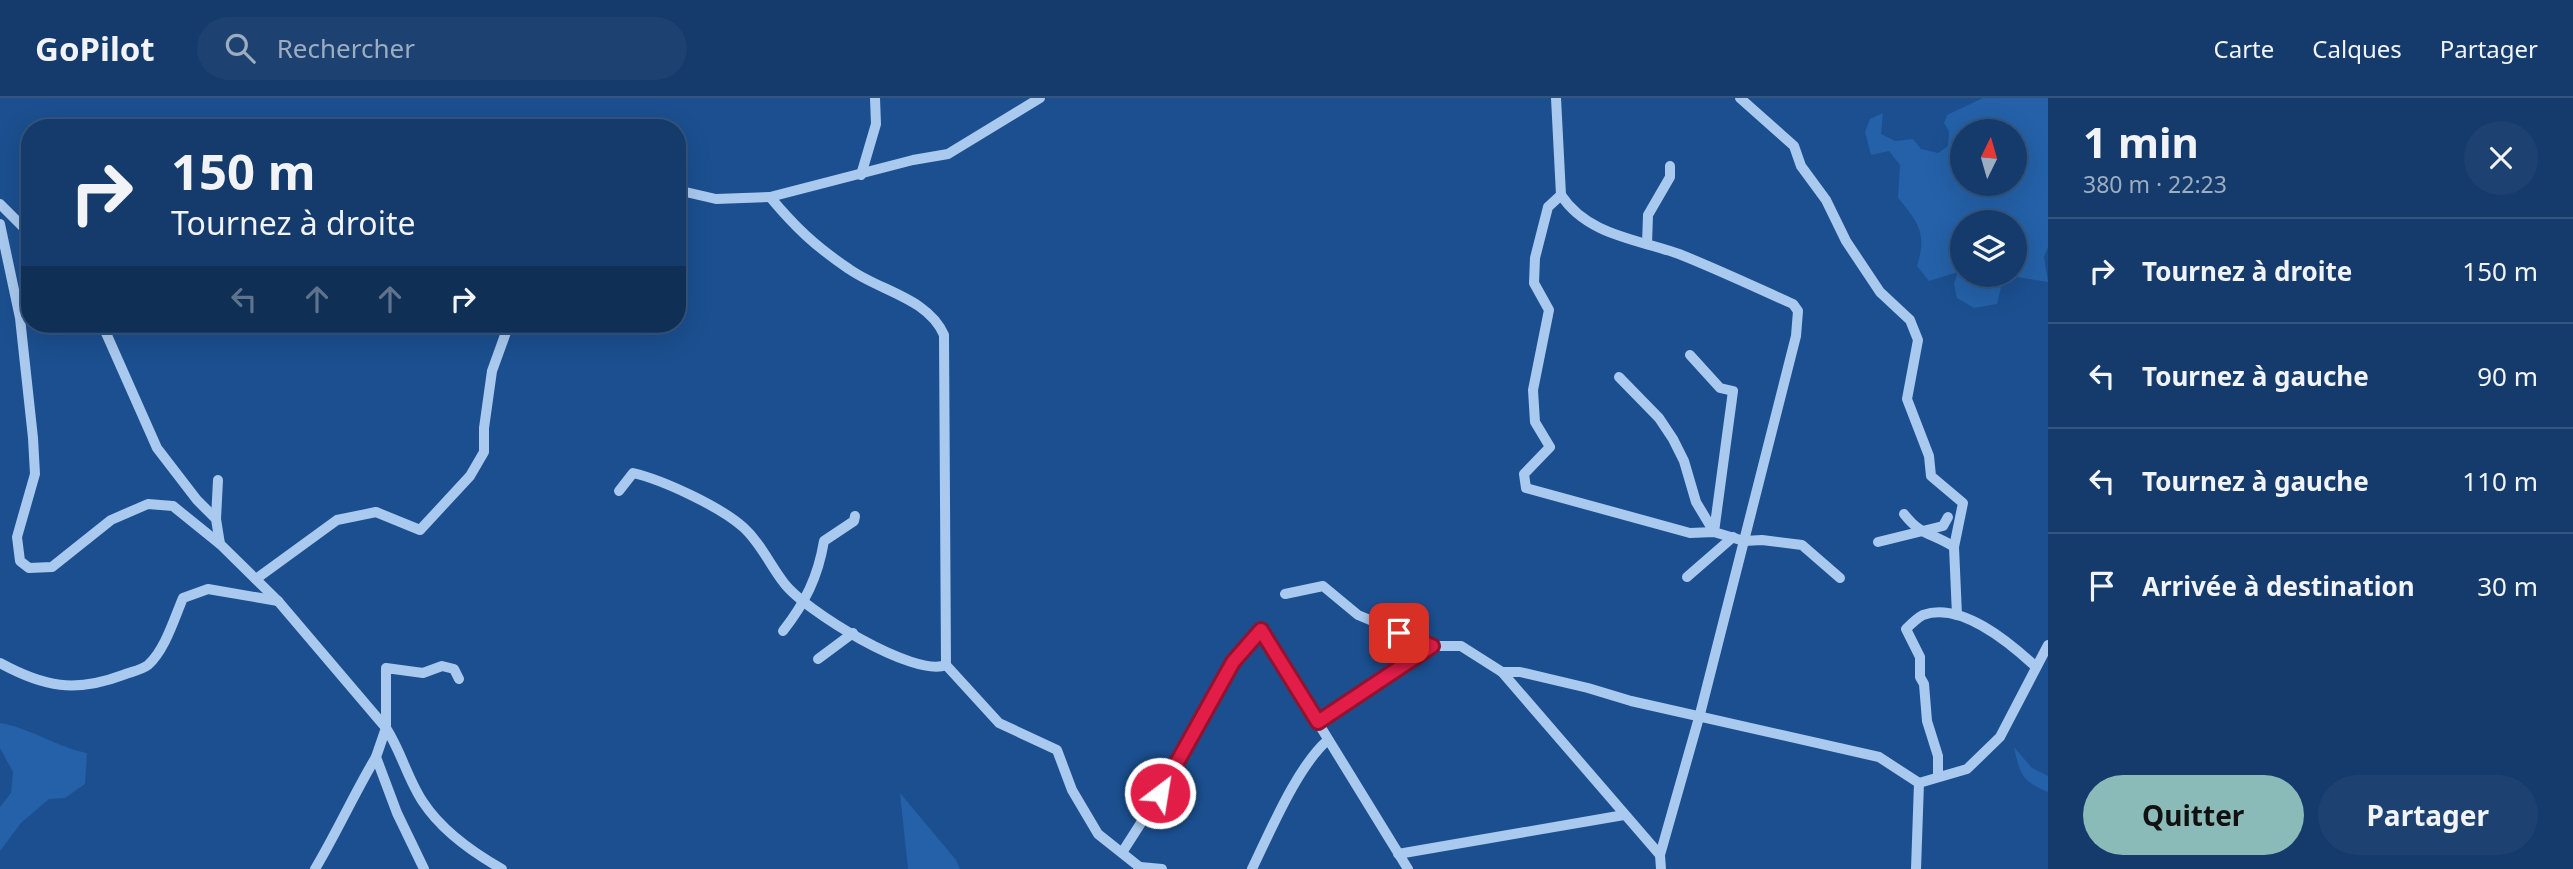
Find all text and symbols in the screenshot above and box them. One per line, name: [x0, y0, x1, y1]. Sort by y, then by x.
search box: [197, 17, 687, 80]
text: GoPilot: [35, 26, 155, 71]
icon: search: [221, 29, 259, 67]
text: Rechercher: [277, 30, 415, 66]
text: Carte: [2214, 32, 2274, 65]
text: Calques: [2312, 32, 2402, 65]
text: Partager: [2440, 32, 2538, 65]
text: 1 min: [2083, 113, 2199, 170]
north arrow: [1950, 119, 2026, 196]
map controls: [1950, 119, 2027, 287]
button: close: [2464, 121, 2538, 195]
text: 150 m: [171, 138, 316, 204]
icon: right: [56, 147, 147, 238]
text: 380 m · 22:23: [2083, 168, 2227, 200]
text: Tournez à droite: [171, 201, 416, 244]
button: layers: [1950, 210, 2027, 287]
icon: right: [2083, 252, 2121, 290]
text: Tournez à droite: [2142, 253, 2352, 289]
text: 150 m: [2462, 253, 2538, 289]
icon: left: [225, 280, 263, 318]
icon: ahead: [298, 280, 336, 318]
icon: ahead: [371, 280, 409, 318]
icon: right: [444, 280, 482, 318]
icon: left: [2083, 357, 2121, 395]
text: Tournez à gauche: [2142, 358, 2369, 394]
text: 90 m: [2477, 358, 2538, 394]
icon: left: [2083, 462, 2121, 500]
text: Tournez à gauche: [2142, 463, 2369, 499]
text: 110 m: [2462, 463, 2538, 499]
icon: arrive: [2083, 567, 2121, 605]
text: Arrivée à destination: [2142, 568, 2415, 604]
text: 30 m: [2477, 568, 2538, 604]
pin: [1369, 603, 1429, 663]
icon: arrive: [1380, 614, 1418, 652]
position arrow: [1123, 756, 1197, 830]
button: Quitter: [2083, 775, 2304, 855]
button: Partager: [2318, 775, 2538, 855]

